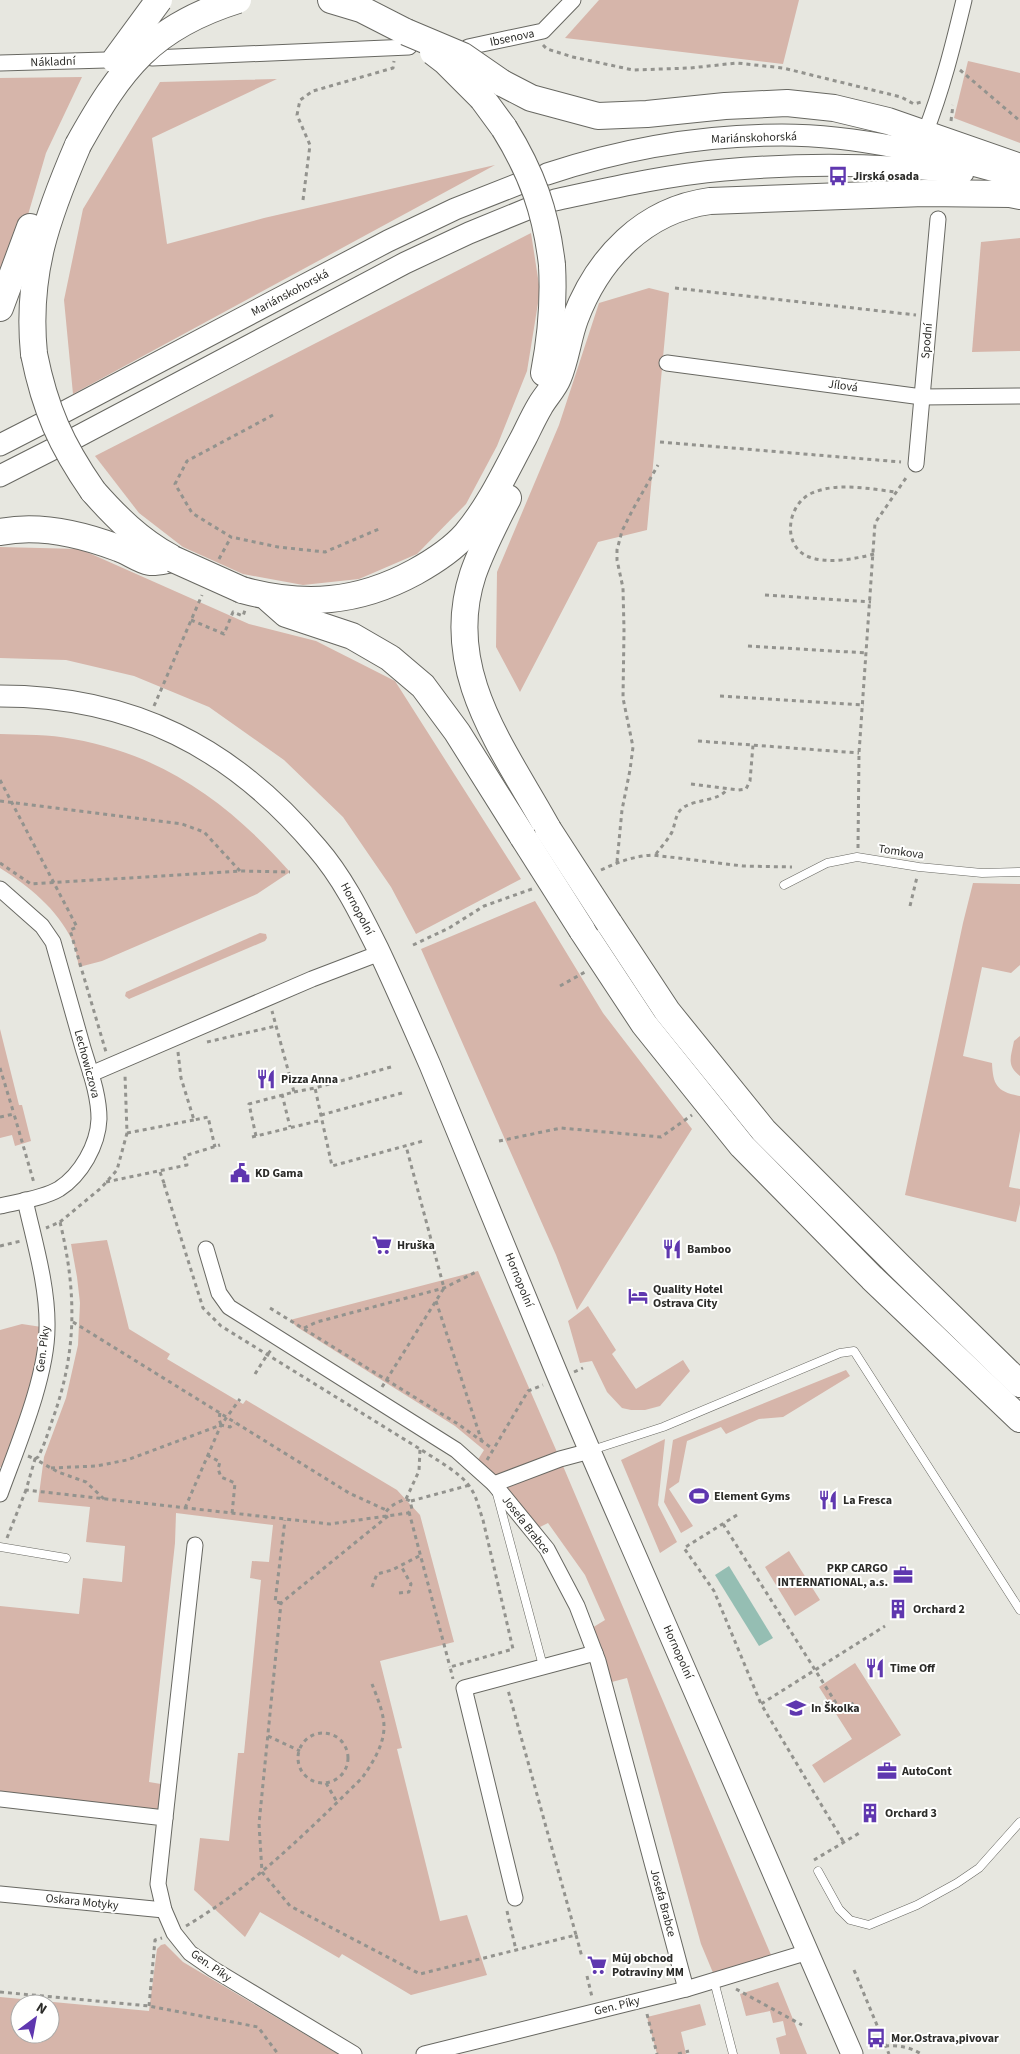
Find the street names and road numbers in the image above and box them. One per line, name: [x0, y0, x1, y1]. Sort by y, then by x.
street label: Ibsenova: [488, 25, 536, 51]
street label: Nákladní: [30, 53, 77, 71]
street label: Mariánskohorská: [711, 128, 797, 148]
street label: Mariánskohorská: [248, 265, 332, 321]
street label: Spodní: [917, 321, 937, 360]
street label: Jílová: [827, 376, 859, 396]
street label: Tomkova: [877, 840, 925, 864]
street label: Hornopolní: [336, 880, 378, 939]
street label: Lechowiczova: [70, 1028, 104, 1100]
street label: Hornopolní: [500, 1250, 538, 1311]
street label: Gen. Píky: [32, 1324, 54, 1373]
street label: Josefa Brabce: [498, 1492, 554, 1558]
street label: Hornopolní: [659, 1622, 698, 1683]
street label: Josefa Brabce: [646, 1867, 680, 1939]
street label: Oskara Motyky: [45, 1890, 120, 1914]
street label: Gen. Píky: [187, 1946, 235, 1987]
street label: Gen. Píky: [592, 1992, 642, 2020]

